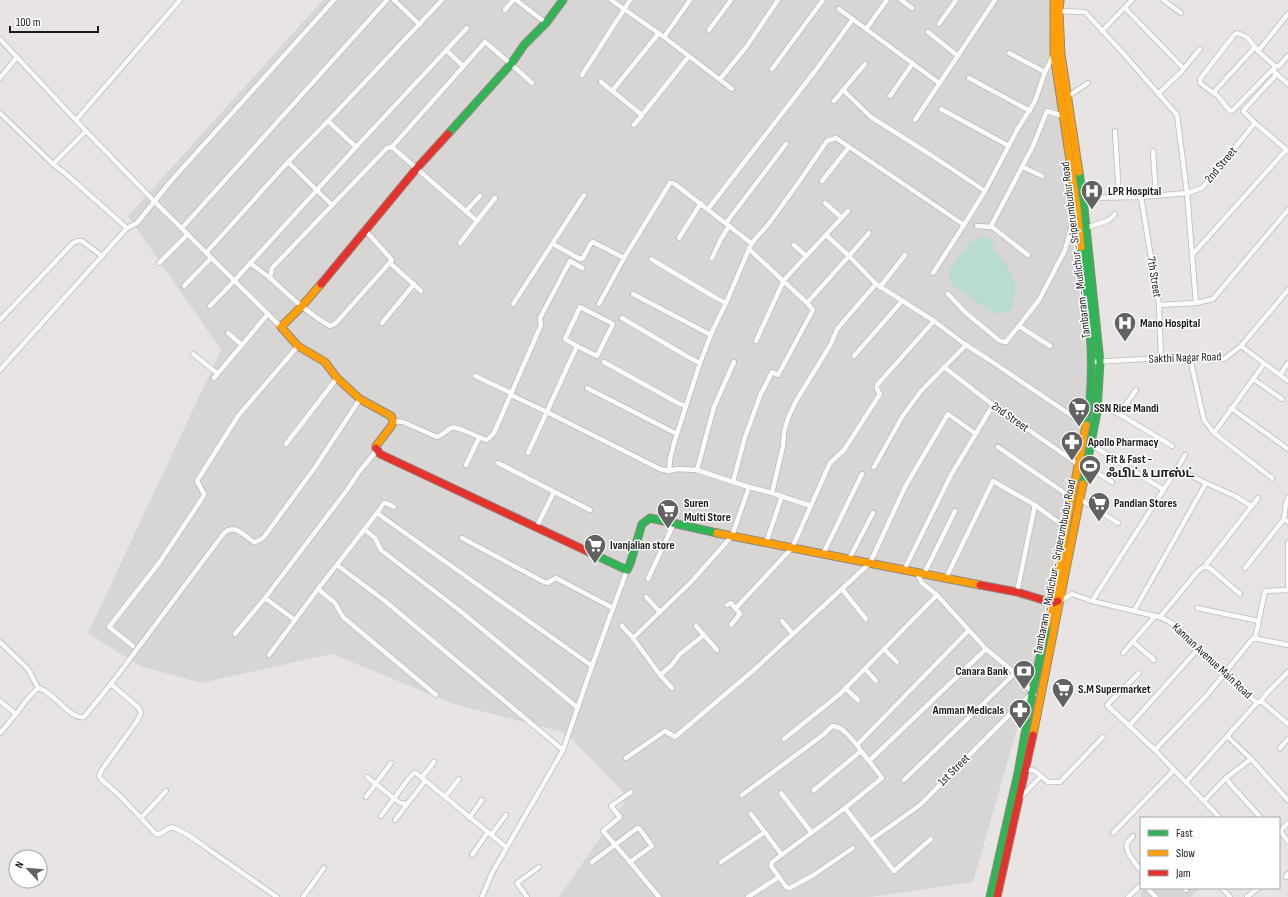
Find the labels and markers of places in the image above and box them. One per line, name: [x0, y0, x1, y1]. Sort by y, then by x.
hospital icon: LPR Hospital: [1079, 178, 1105, 211]
place label: LPR Hospital: [1108, 184, 1161, 199]
hospital icon: Mano Hospital: [1112, 310, 1138, 343]
place label: Mano Hospital: [1140, 316, 1200, 331]
supermarket icon: SSN Rice Mandi: [1066, 395, 1092, 428]
place label: SSN Rice Mandi: [1094, 401, 1159, 416]
pharmacy icon: Apollo Pharmacy: [1059, 429, 1085, 462]
place label: Apollo Pharmacy: [1087, 435, 1159, 450]
place label: Fit & Fast - ஃபிட் & பாஸ்ட்: [1106, 452, 1195, 481]
sports icon: Fit & Fast - ஃபிட் & பாஸ்ட்: [1077, 453, 1103, 486]
supermarket icon: Pandian Stores: [1086, 490, 1112, 523]
place label: Suren Multi Store: [684, 496, 731, 525]
place label: Pandian Stores: [1114, 496, 1178, 511]
supermarket icon: Suren Multi Store: [655, 497, 681, 530]
supermarket icon: Ivanjalian store: [582, 532, 608, 565]
place label: Ivanjalian store: [610, 538, 675, 553]
bank icon: Canara Bank: [1011, 658, 1037, 691]
place label: Canara Bank: [955, 664, 1008, 679]
supermarket icon: S.M Supermarket: [1050, 676, 1076, 709]
place label: S.M Supermarket: [1078, 682, 1151, 697]
pharmacy icon: Amman Medicals: [1007, 697, 1033, 730]
place label: Amman Medicals: [932, 703, 1004, 718]

